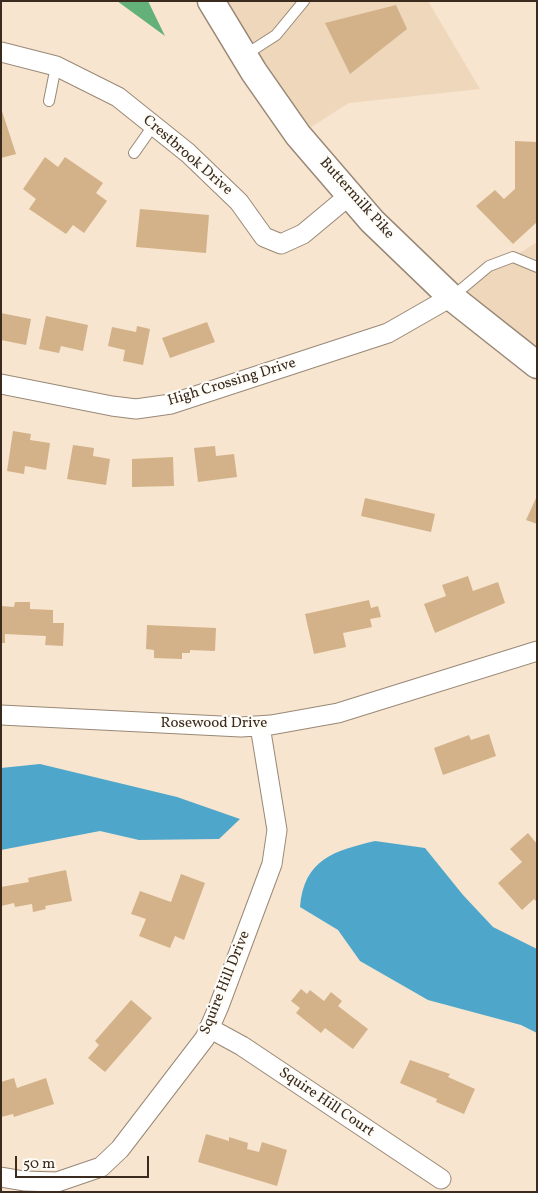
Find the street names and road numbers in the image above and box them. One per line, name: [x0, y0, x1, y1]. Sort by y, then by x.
street label: Crestbrook Drive: [138, 112, 236, 200]
street label: Buttermilk Pike: [315, 155, 397, 243]
street label: High Crossing Drive: [166, 355, 298, 411]
street label: Rosewood Drive: [161, 715, 267, 733]
street label: Squire Hill Drive: [197, 929, 255, 1037]
street label: Squire Hill Court: [275, 1064, 377, 1142]

